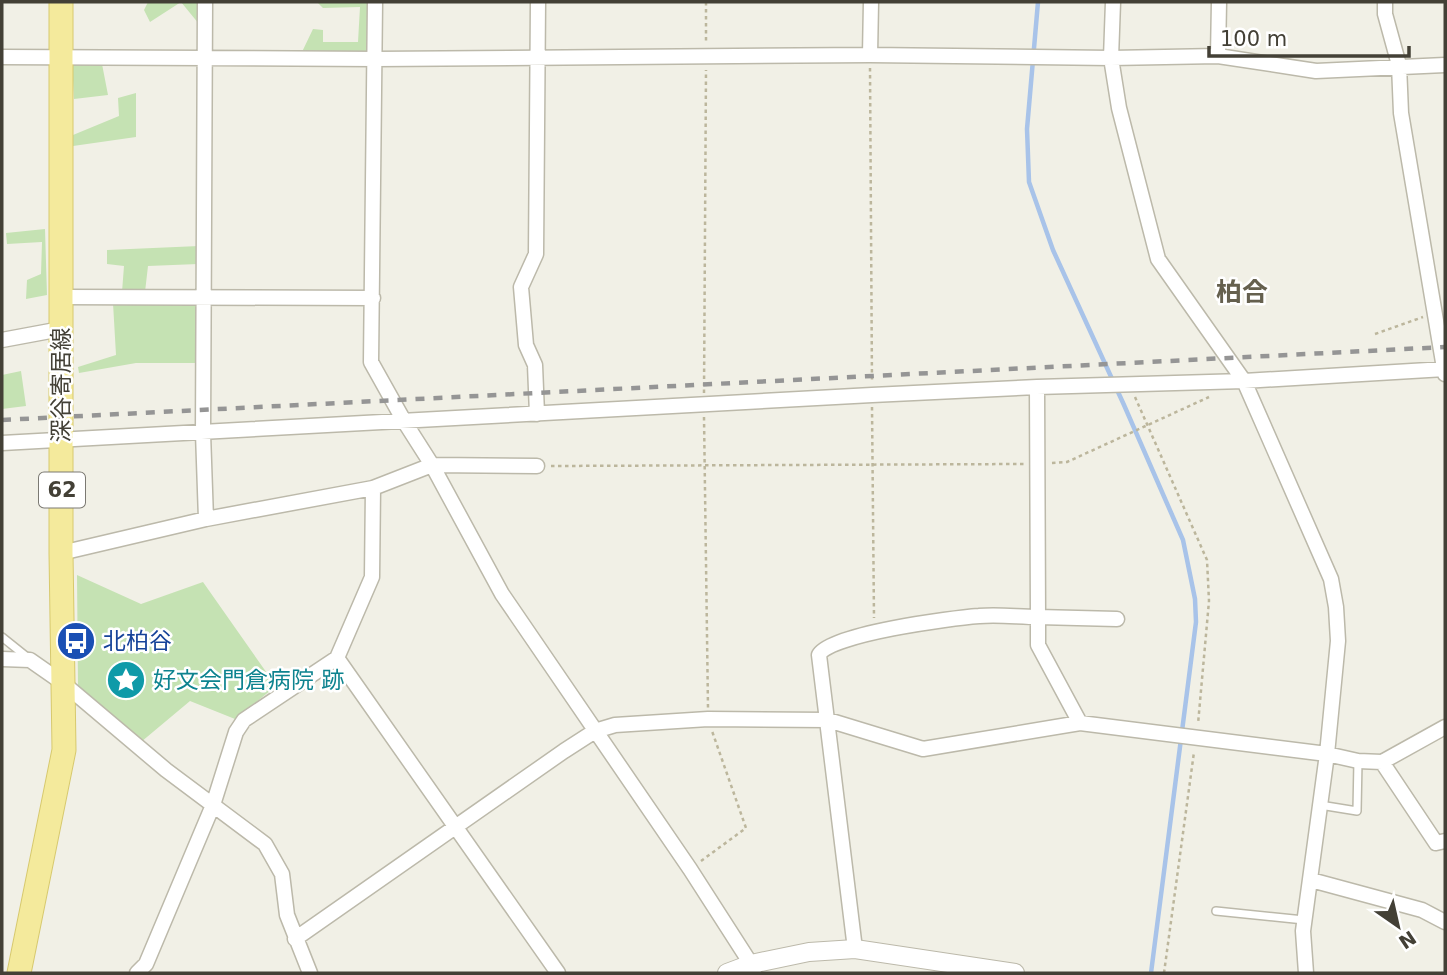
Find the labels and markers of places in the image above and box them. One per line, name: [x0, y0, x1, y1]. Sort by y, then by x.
bus stop icon: 北柏谷: [55, 620, 97, 662]
place label: 北柏谷: [103, 628, 172, 654]
place icon: 好文会門倉病院 跡: [105, 659, 147, 701]
place label: 好文会門倉病院 跡: [153, 667, 344, 693]

